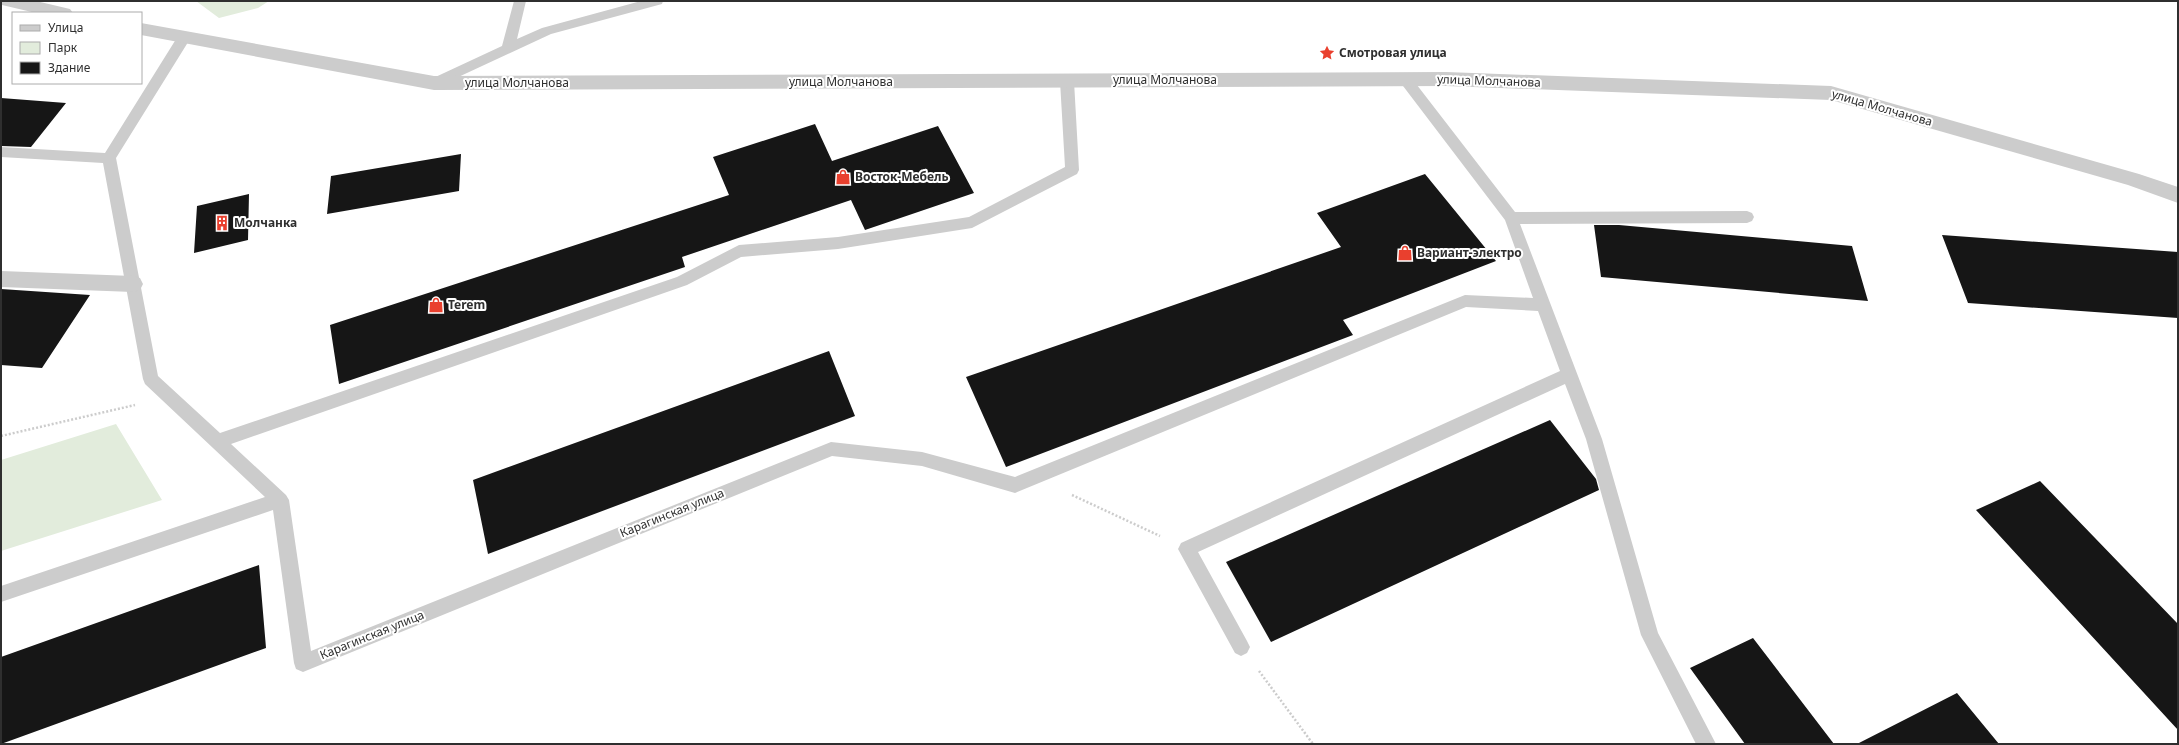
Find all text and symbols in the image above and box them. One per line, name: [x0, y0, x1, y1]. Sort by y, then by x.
legend: [12, 12, 142, 84]
text: Улица: [48, 19, 83, 36]
text: Парк: [48, 39, 78, 56]
place icon: Смотровая улица: [1318, 44, 1336, 62]
place label: Смотровая улица: [1339, 44, 1447, 61]
text: Здание: [48, 59, 91, 76]
street label: улица Молчанова: [1437, 70, 1541, 91]
street label: улица Молчанова: [1113, 71, 1217, 88]
street label: улица Молчанова: [789, 73, 893, 90]
street label: улица Молчанова: [465, 74, 569, 91]
street label: улица Молчанова: [1830, 85, 1934, 130]
shop icon: Восток-Мебель: [834, 168, 852, 186]
place label: Восток-Мебель: [855, 168, 949, 185]
building icon: Молчанка: [213, 214, 231, 232]
place label: Молчанка: [234, 214, 297, 231]
shop icon: Вариант-электро: [1396, 244, 1414, 262]
place label: Вариант-электро: [1417, 244, 1522, 261]
shop icon: Terem: [427, 296, 445, 314]
place label: Terem: [448, 296, 485, 313]
street label: Карагинская улица: [617, 484, 726, 541]
street label: Карагинская улица: [317, 606, 426, 663]

